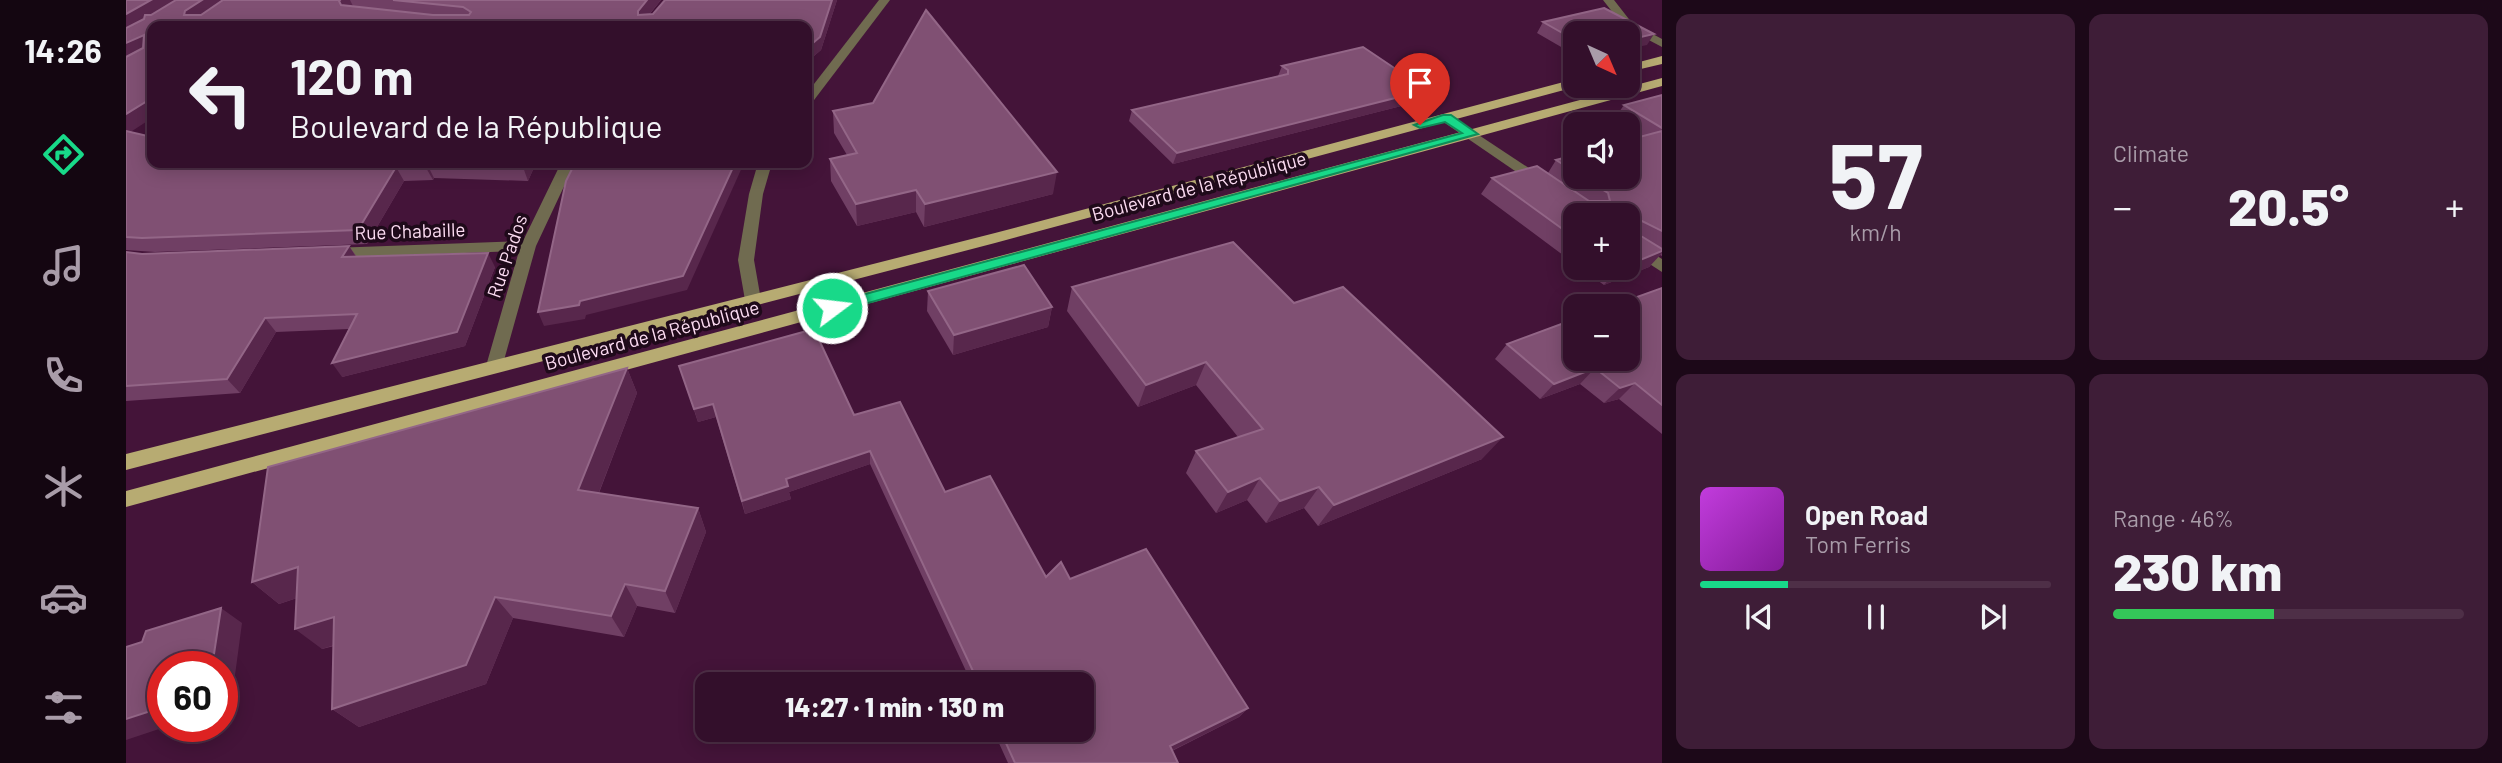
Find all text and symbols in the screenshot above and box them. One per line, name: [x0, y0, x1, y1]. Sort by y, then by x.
north arrow: [1563, 21, 1640, 98]
map controls: [1563, 21, 1640, 371]
text: 14:26: [24, 31, 102, 69]
text: 120 m: [290, 46, 413, 105]
icon: left: [175, 49, 266, 140]
pin: [1390, 53, 1450, 125]
icon: arrive: [1401, 64, 1439, 102]
text: Boulevard de la République: [290, 106, 662, 144]
button: sound: [1563, 112, 1640, 189]
text: 57: [1828, 118, 1923, 227]
icon: directions: [39, 130, 88, 179]
text: Climate: [2113, 139, 2189, 167]
street label: Boulevard de la République: [1089, 146, 1309, 225]
text: 20.5°: [2228, 174, 2349, 236]
text: −: [2113, 183, 2132, 229]
text: +: [2445, 183, 2464, 229]
button: +: [1563, 203, 1640, 280]
street label: Rue Pados: [482, 211, 531, 300]
street label: Rue Chabaille: [354, 217, 466, 244]
text: km/h: [1849, 218, 1902, 246]
icon: music: [39, 241, 88, 290]
position arrow: [795, 271, 869, 345]
button: −: [1563, 294, 1640, 371]
street label: Boulevard de la République: [542, 295, 762, 374]
icon: phone: [39, 351, 88, 400]
icon: climate: [39, 462, 88, 511]
text: Open Road: [1805, 499, 1928, 530]
text: Range · 46%: [2113, 504, 2234, 532]
text: Tom Ferris: [1805, 530, 1911, 558]
text: 230 km: [2113, 539, 2282, 601]
icon: car: [39, 573, 88, 622]
icon: previous: [1740, 598, 1778, 636]
icon: pause: [1857, 598, 1895, 636]
icon: next: [1974, 598, 2012, 636]
speed limit sign: 60: [147, 651, 238, 742]
icon: filters: [39, 683, 88, 732]
text: 14:27 · 1 min · 130 m: [785, 691, 1004, 722]

